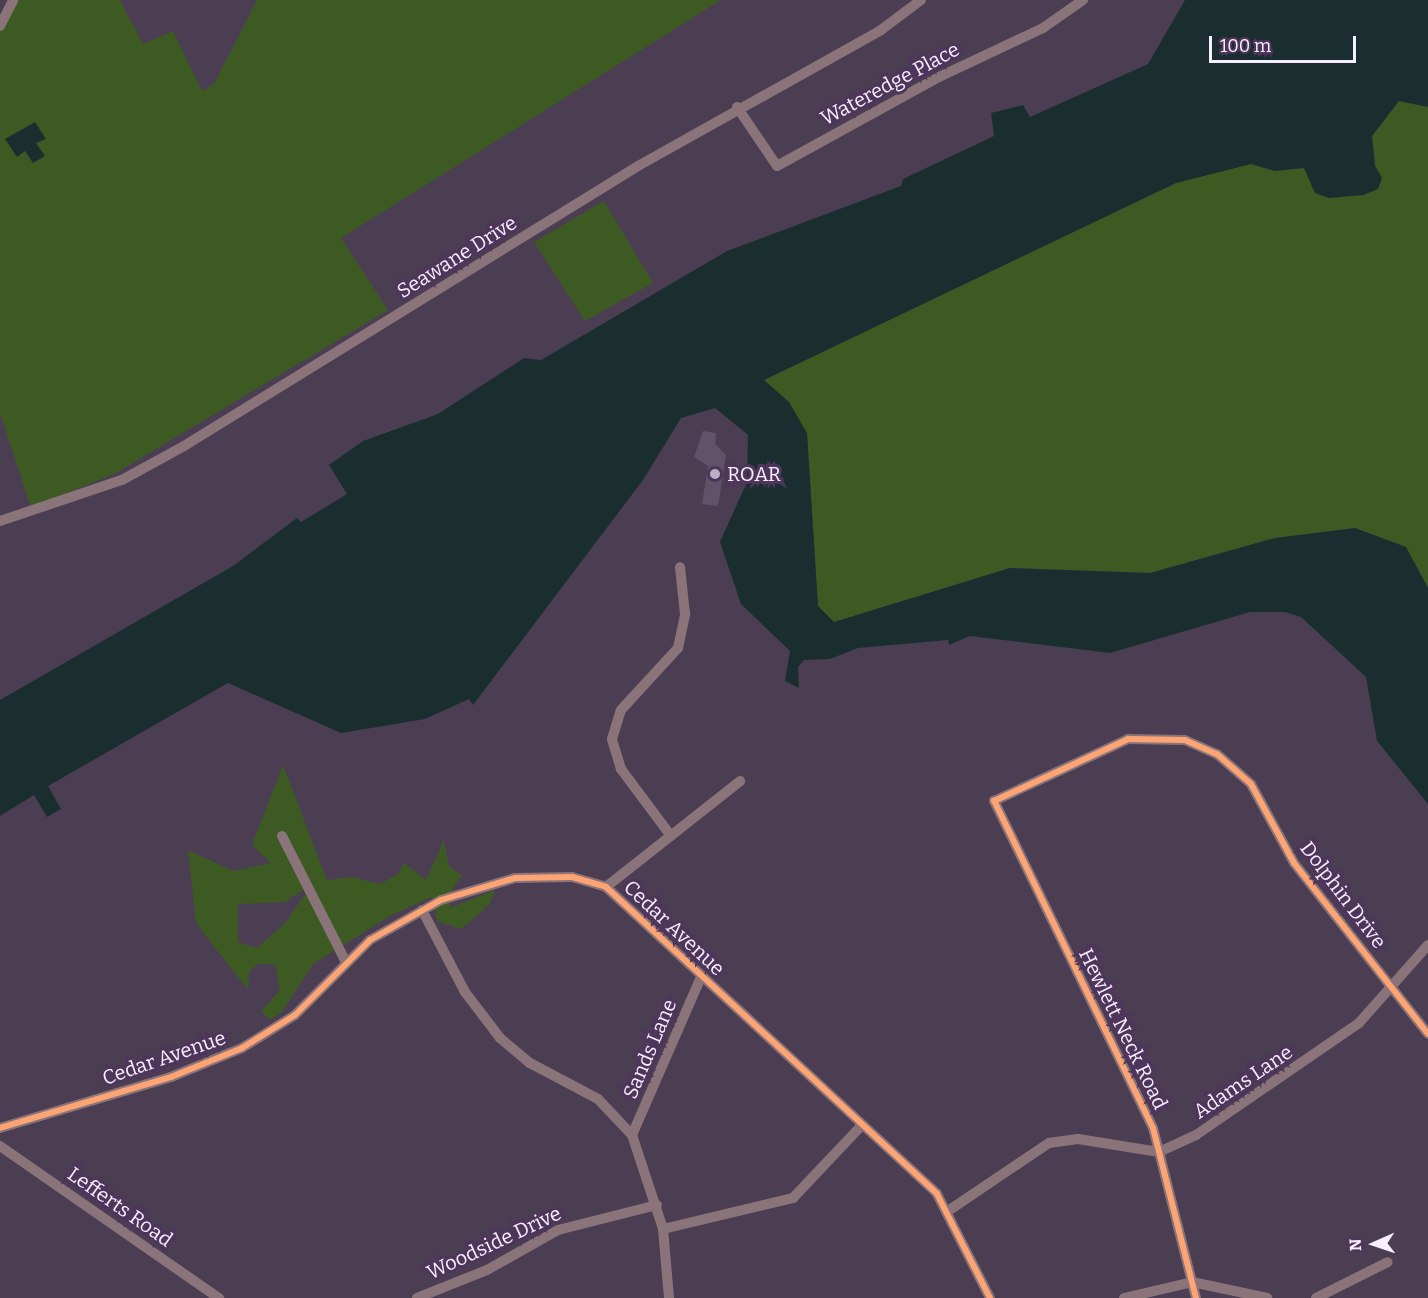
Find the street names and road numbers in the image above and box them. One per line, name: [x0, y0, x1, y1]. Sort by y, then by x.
street label: Wateredge Place: [817, 37, 963, 131]
street label: Seawane Drive: [393, 211, 521, 303]
street label: Dolphin Drive: [1295, 837, 1391, 953]
street label: Cedar Avenue: [619, 875, 729, 981]
street label: Hewlett Neck Road: [1074, 945, 1172, 1113]
street label: Sands Lane: [618, 996, 682, 1102]
street label: Cedar Avenue: [99, 1026, 229, 1090]
street label: Adams Lane: [1189, 1040, 1297, 1124]
street label: Lefferts Road: [63, 1162, 177, 1252]
street label: Woodside Drive: [423, 1201, 565, 1285]

